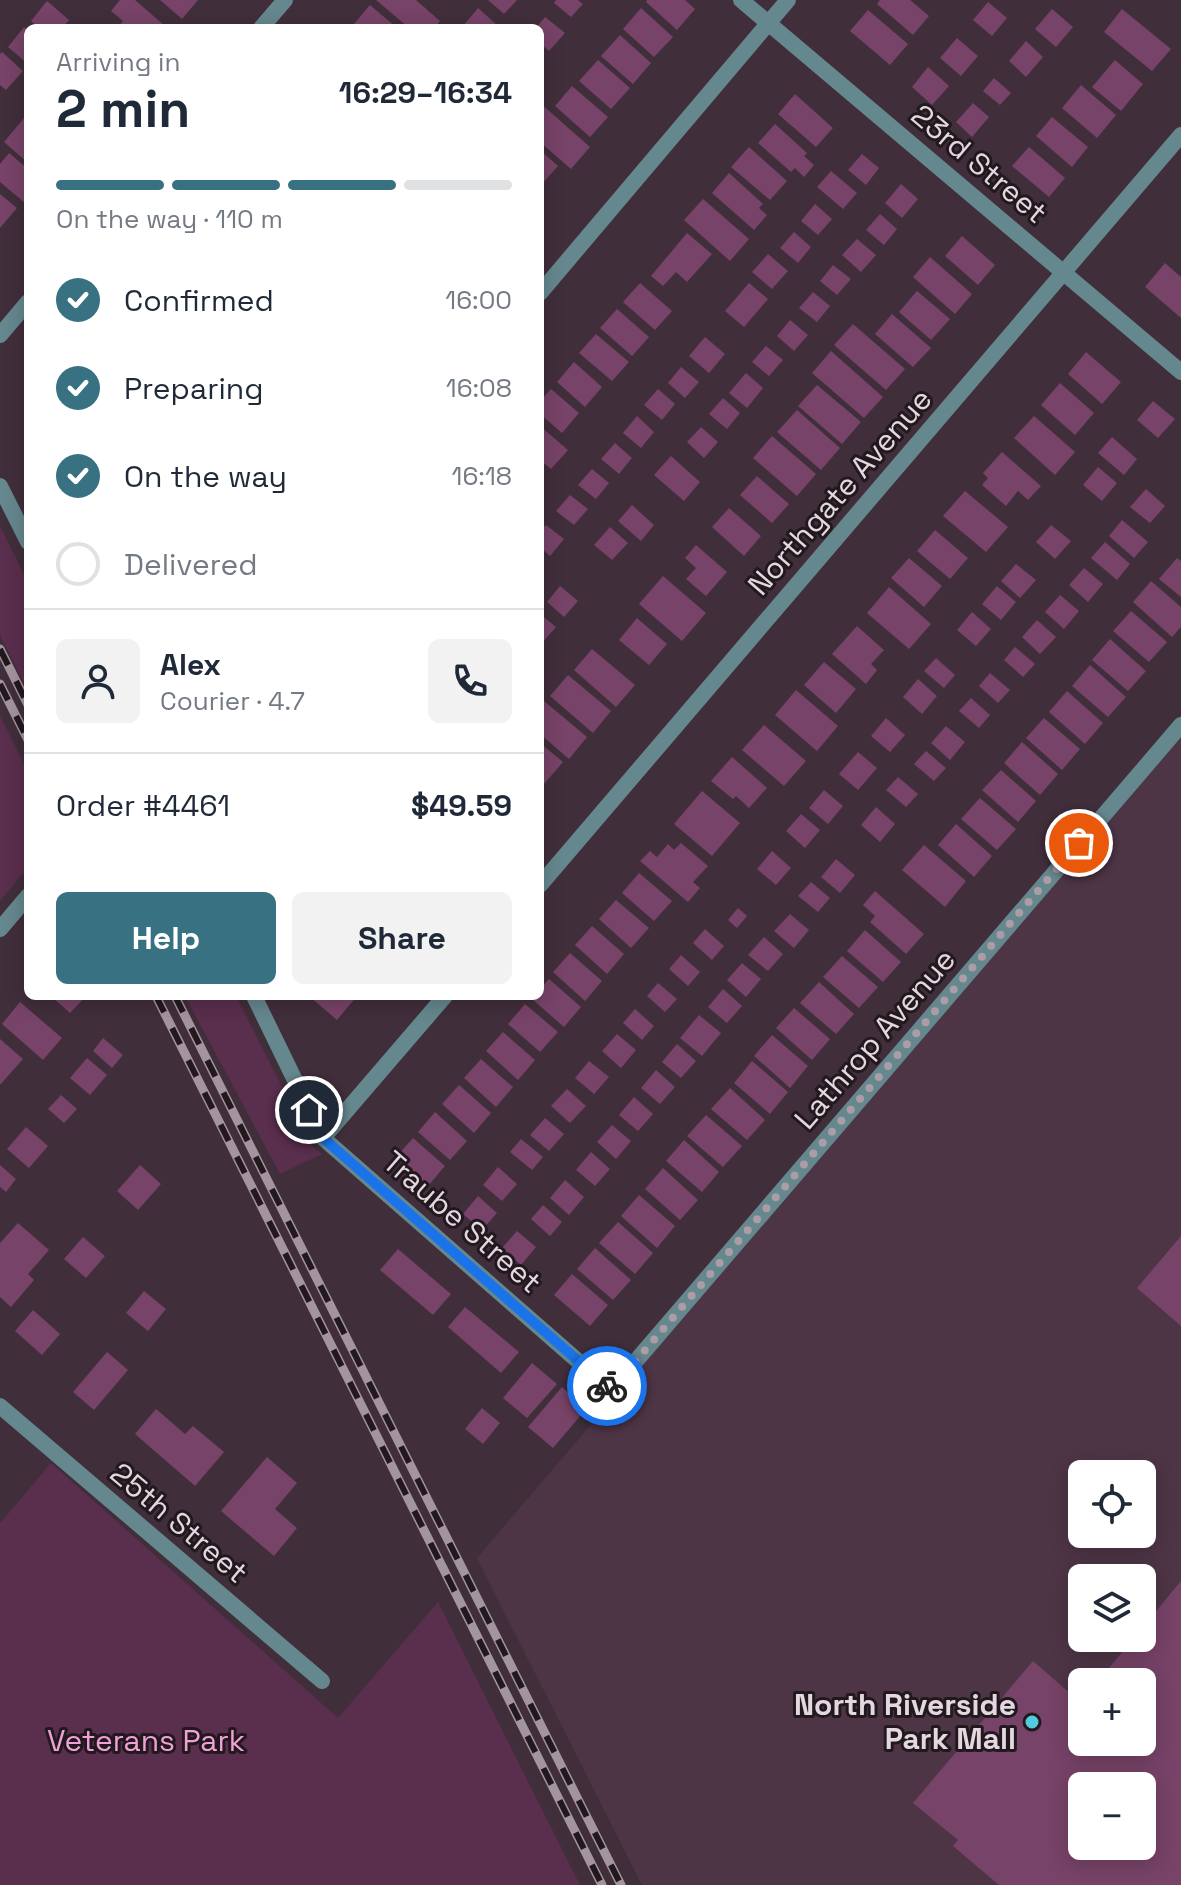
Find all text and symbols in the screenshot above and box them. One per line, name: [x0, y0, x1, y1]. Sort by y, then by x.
text: Arriving in: [56, 45, 180, 79]
text: 16:29–16:34: [339, 73, 512, 112]
text: 2 min: [56, 76, 190, 142]
street label: 23rd Street: [903, 95, 1055, 232]
text: On the way · 110 m: [56, 202, 283, 236]
icon: check: [56, 278, 100, 322]
text: Confirmed: [124, 281, 274, 320]
text: 16:00: [445, 283, 512, 317]
icon: check: [56, 366, 100, 410]
text: Preparing: [124, 369, 263, 408]
text: 16:08: [446, 371, 512, 405]
street label: Northgate Avenue: [739, 380, 940, 603]
icon: check: [56, 454, 100, 498]
text: On the way: [124, 457, 287, 496]
text: 16:18: [452, 459, 512, 493]
text: Delivered: [124, 545, 258, 584]
button: person: [56, 639, 140, 723]
button: phone: [428, 639, 512, 723]
text: Alex: [160, 645, 221, 684]
text: Courier · 4.7: [160, 684, 305, 718]
text: Order #4461: [56, 786, 230, 825]
text: $49.59: [411, 786, 512, 825]
pin: [1045, 809, 1113, 877]
icon: bag: [1057, 821, 1101, 865]
button: Help: [56, 892, 276, 984]
button: Share: [292, 892, 512, 984]
street label: Lathrop Avenue: [786, 940, 964, 1137]
pin: [275, 1076, 343, 1144]
icon: home: [287, 1088, 331, 1132]
street label: Traube Street: [375, 1142, 550, 1301]
courier: [567, 1346, 647, 1426]
icon: bike: [585, 1364, 629, 1408]
street label: 25th Street: [103, 1454, 256, 1591]
map controls: [1068, 1460, 1156, 1860]
button: locate: [1068, 1460, 1156, 1548]
button: layers: [1068, 1564, 1156, 1652]
button: +: [1068, 1668, 1156, 1756]
place label: North Riverside Park Mall: [794, 1685, 1016, 1758]
marker: North Riverside Park Mall: [1023, 1713, 1041, 1731]
park label: Veterans Park: [47, 1721, 245, 1760]
button: −: [1068, 1772, 1156, 1860]

